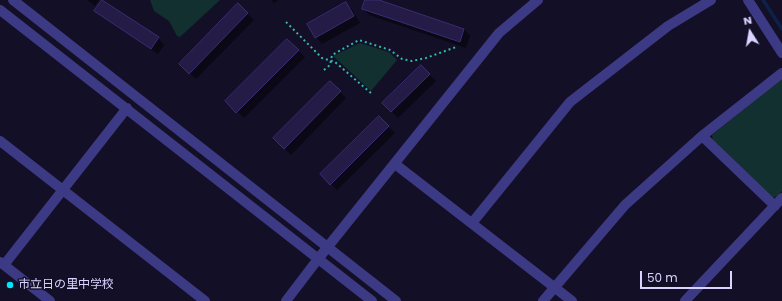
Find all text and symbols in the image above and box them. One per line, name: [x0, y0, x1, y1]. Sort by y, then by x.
north arrow: [730, 12, 770, 52]
text: N: [742, 12, 753, 29]
scale bar: [642, 263, 734, 289]
text: 50 m: [647, 269, 678, 286]
place label: 市立日の里中学校: [18, 278, 114, 292]
marker: 市立日の里中学校: [5, 280, 15, 290]

